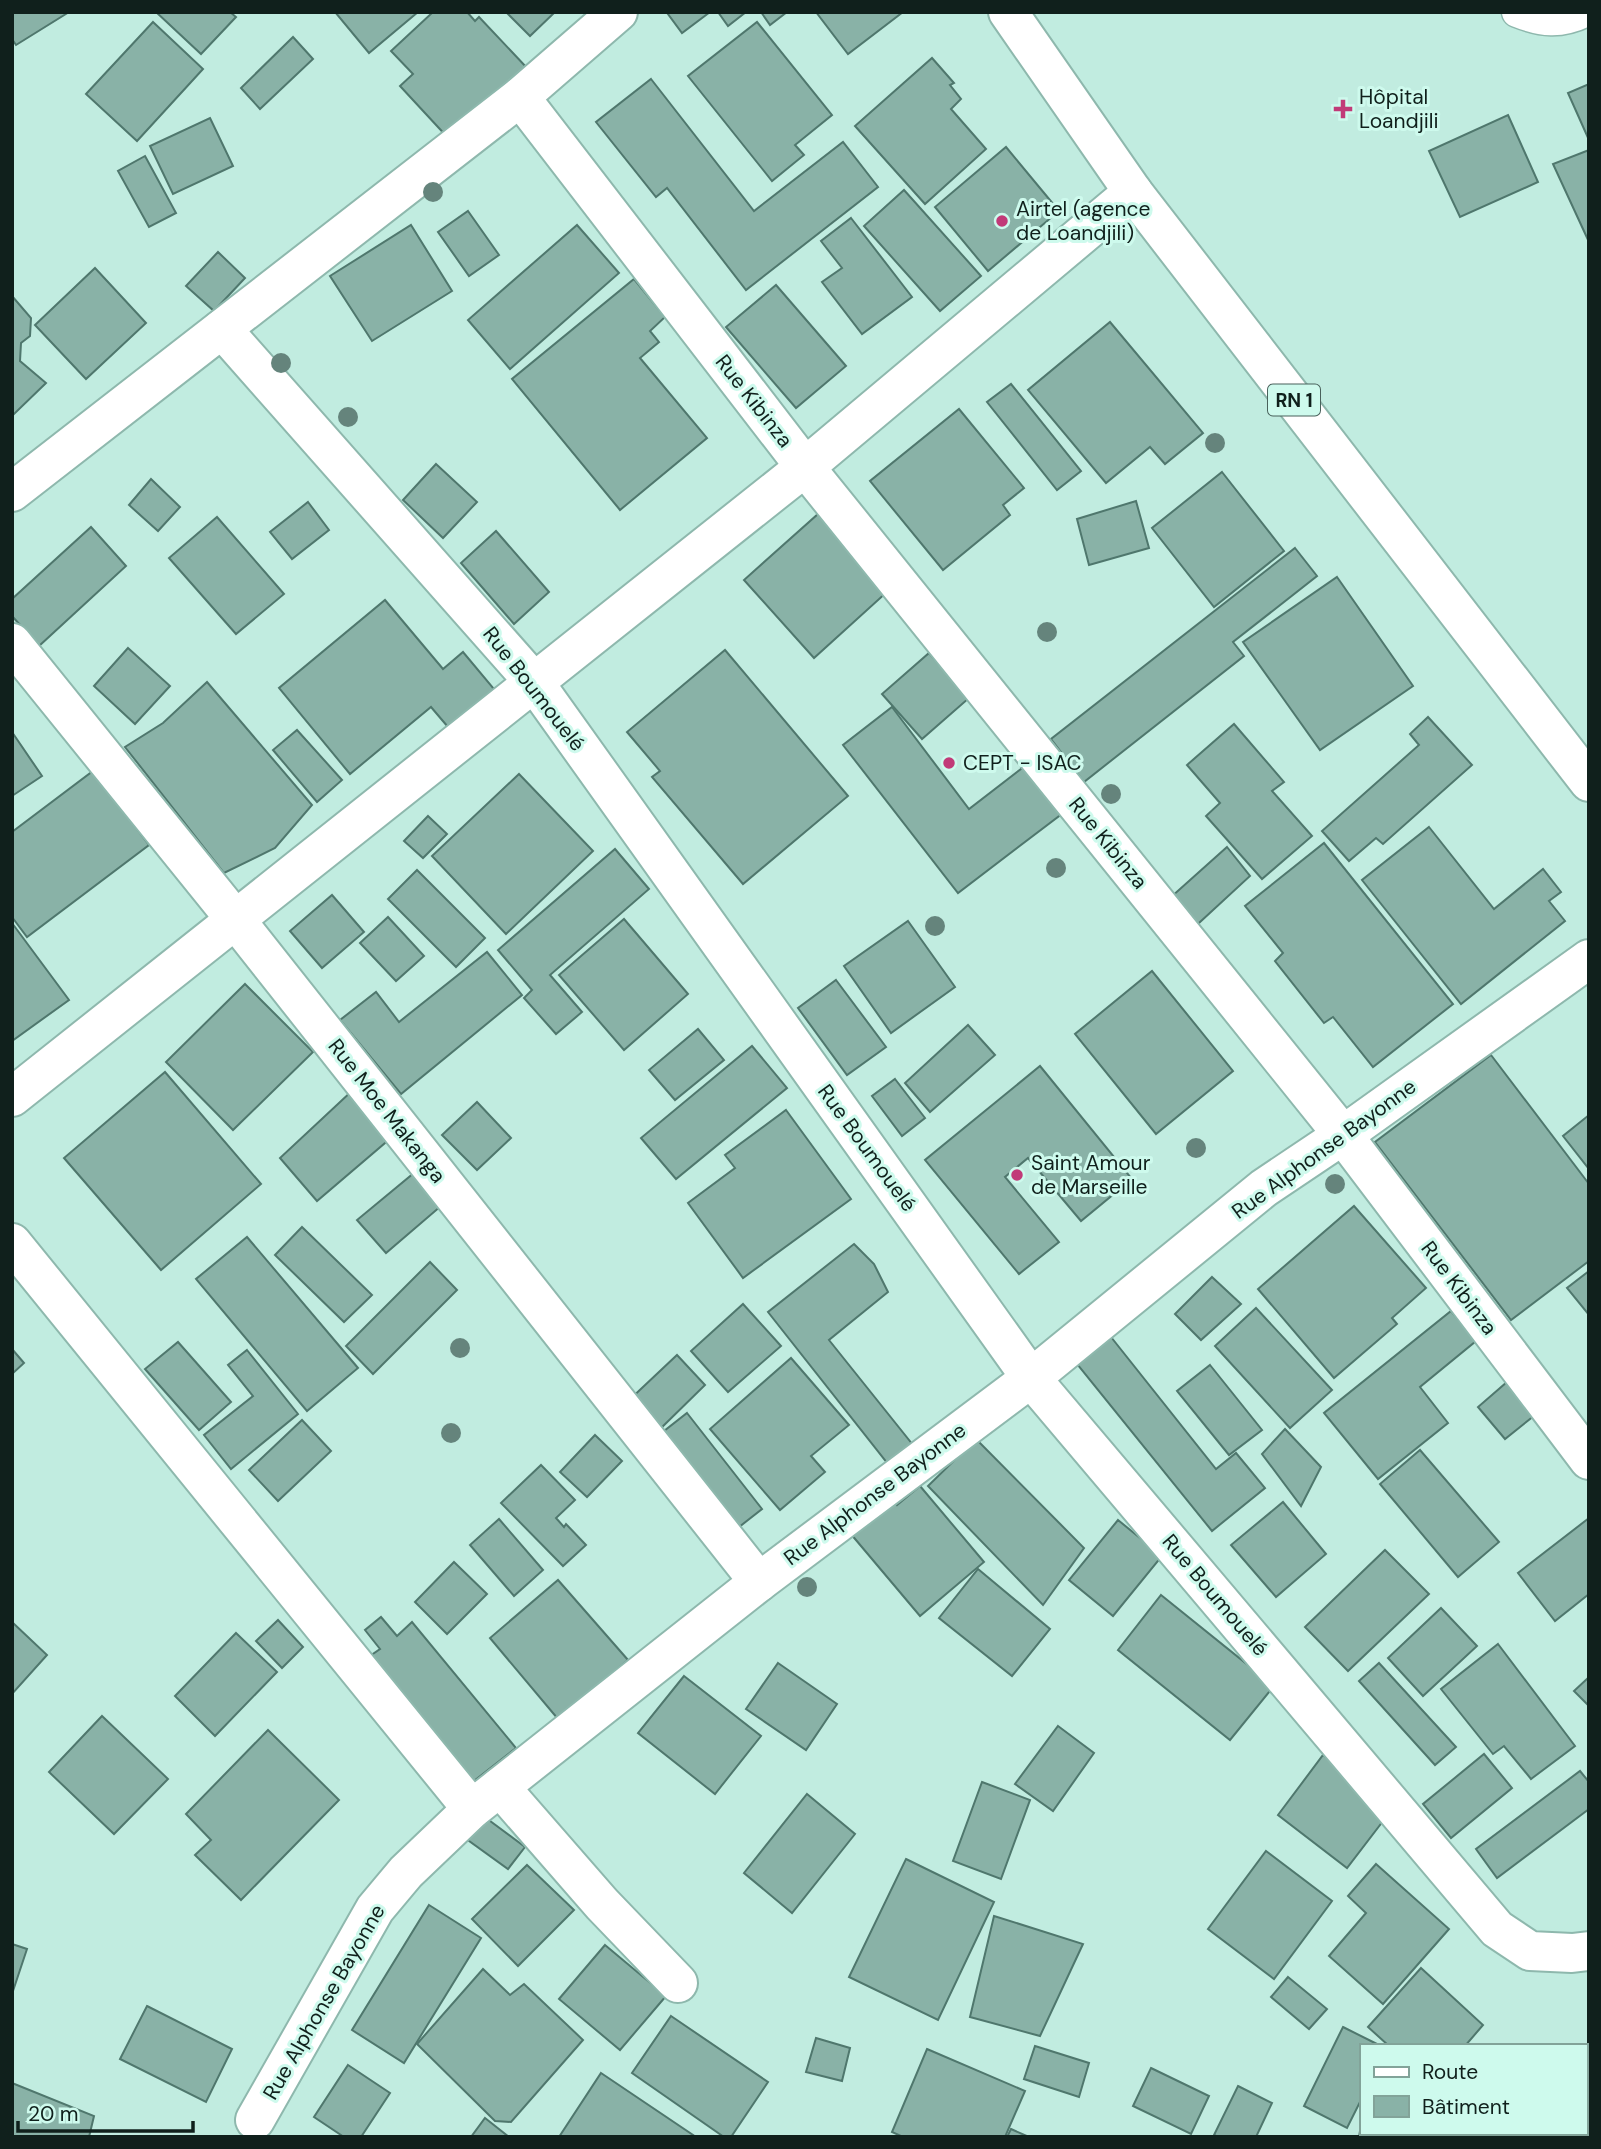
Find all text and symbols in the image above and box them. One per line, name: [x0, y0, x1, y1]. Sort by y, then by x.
place label: Hôpital Loandjili: [1359, 83, 1439, 135]
marker: Hôpital Loandjili: [1333, 99, 1353, 119]
place label: Airtel (agence de Loandjili): [1016, 195, 1151, 247]
marker: Airtel (agence de Loandjili): [994, 213, 1010, 229]
street label: Rue Kibinza: [709, 349, 799, 453]
road number: RN 1: [1268, 384, 1320, 416]
street label: Rue Boumouelé: [477, 621, 592, 757]
place label: CEPT - ISAC: [963, 749, 1082, 777]
marker: CEPT - ISAC: [941, 755, 957, 771]
street label: Rue Kibinza: [1062, 791, 1154, 895]
street label: Rue Moe Makanga: [322, 1033, 452, 1189]
street label: Rue Alphonse Bayonne: [1226, 1073, 1422, 1225]
street label: Rue Boumouelé: [811, 1079, 923, 1217]
place label: Saint Amour de Marseille: [1031, 1149, 1151, 1201]
marker: Saint Amour de Marseille: [1009, 1167, 1025, 1183]
street label: Rue Kibinza: [1415, 1235, 1503, 1341]
street label: Rue Alphonse Bayonne: [778, 1416, 972, 1572]
street label: Rue Boumouelé: [1156, 1528, 1274, 1662]
street label: Rue Alphonse Bayonne: [257, 1899, 392, 2105]
legend: [1360, 2044, 1587, 2135]
text: Route: [1422, 2058, 1478, 2086]
scale bar: [18, 2090, 192, 2134]
text: Bâtiment: [1422, 2093, 1510, 2121]
text: 20 m: [28, 2100, 79, 2128]

